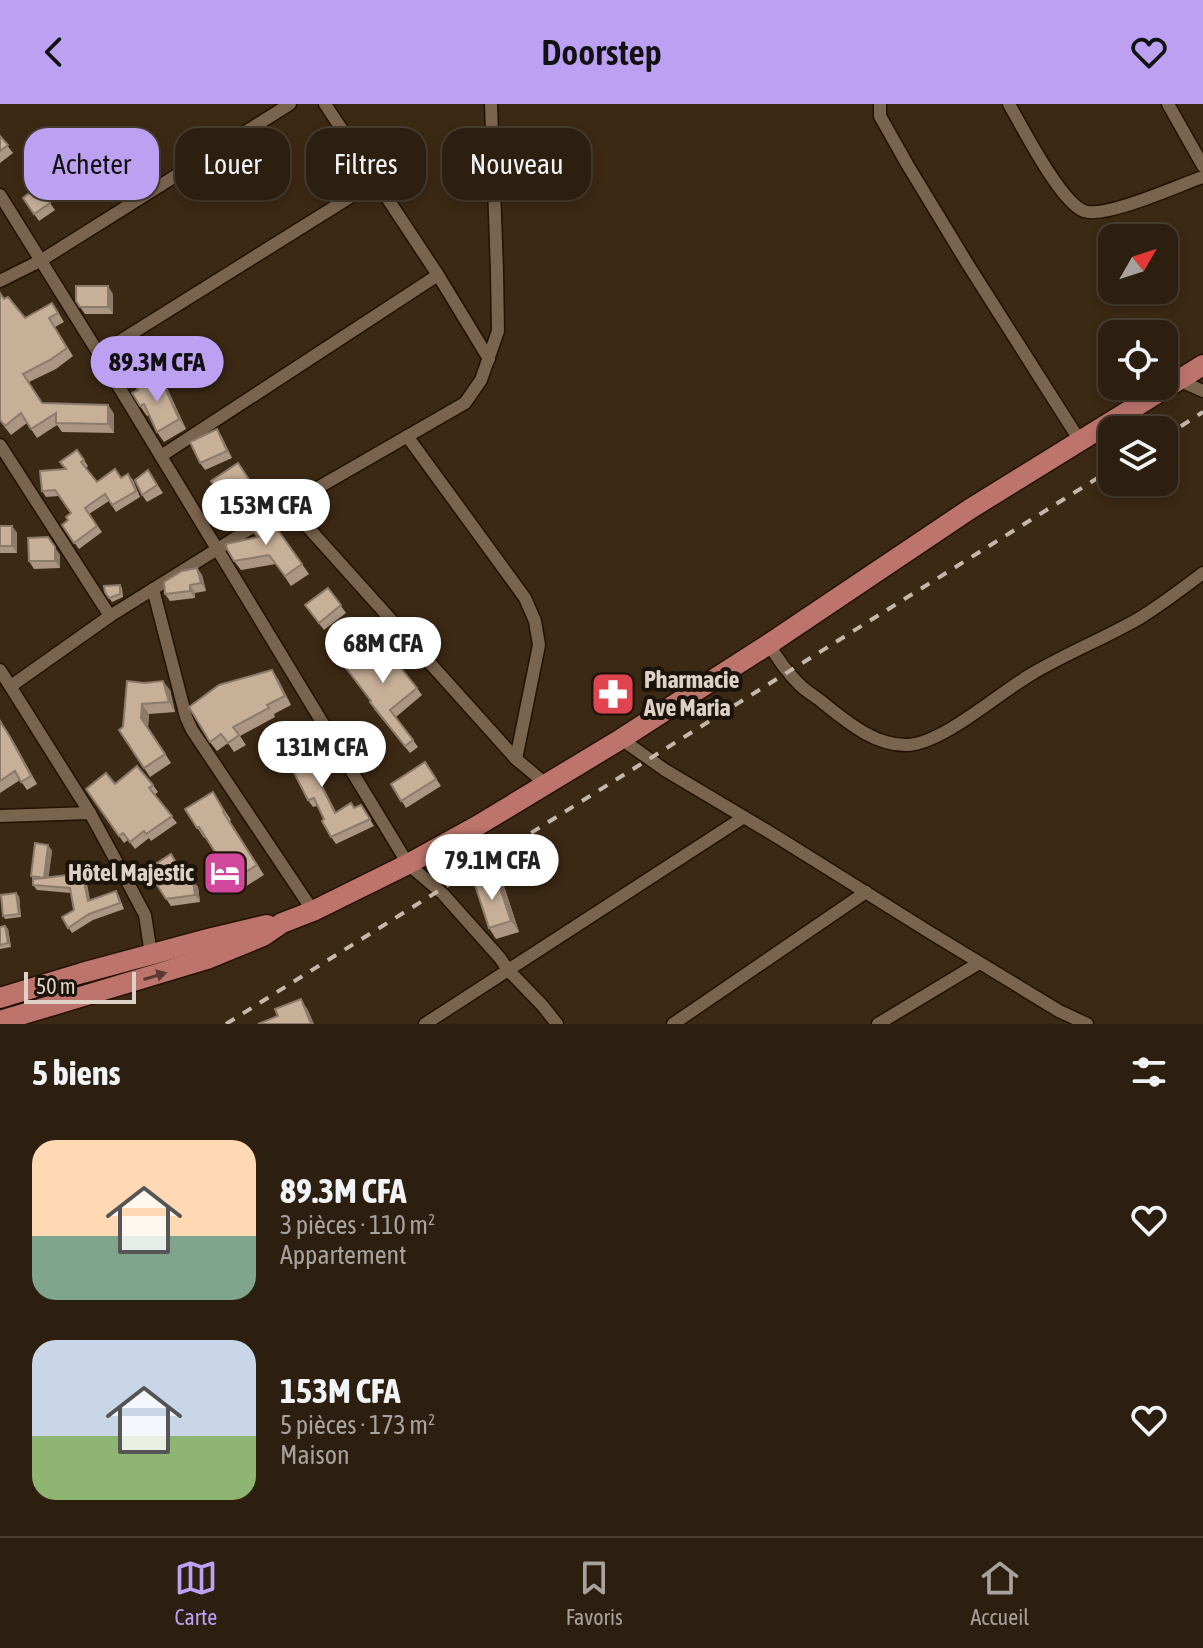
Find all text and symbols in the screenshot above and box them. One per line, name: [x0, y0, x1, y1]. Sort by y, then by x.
icon: back: [32, 30, 76, 74]
icon: heart: [1127, 30, 1171, 74]
text: Doorstep: [541, 31, 662, 73]
chip: Acheter: [24, 128, 159, 200]
chip: Louer: [175, 128, 290, 200]
chip: Filtres: [306, 128, 426, 200]
chip: Nouveau: [442, 128, 591, 200]
north arrow: [1098, 224, 1178, 304]
map controls: [1098, 224, 1178, 496]
button: locate: [1098, 320, 1178, 400]
pin: 89.3M CFA: [65, 336, 249, 404]
text: 89.3M CFA: [109, 347, 205, 377]
button: layers: [1098, 416, 1178, 496]
pin: 153M CFA: [183, 479, 349, 547]
text: 153M CFA: [220, 490, 312, 520]
pin: 68M CFA: [309, 617, 457, 685]
text: 68M CFA: [343, 628, 423, 658]
place label: Pharmacie Ave Maria: [643, 666, 739, 721]
pharmacy icon: Pharmacie Ave Maria: [589, 670, 637, 718]
pin: 131M CFA: [239, 721, 405, 789]
text: 131M CFA: [276, 732, 368, 762]
pin: 79.1M CFA: [400, 834, 584, 902]
text: 79.1M CFA: [444, 845, 540, 875]
hotel icon: Hôtel Majestic: [201, 849, 249, 897]
place label: Hôtel Majestic: [68, 859, 194, 886]
scale bar: [24, 968, 136, 1004]
one-way arrow: [144, 969, 168, 981]
text: 50 m: [36, 973, 76, 999]
icon: filters: [1127, 1050, 1171, 1094]
text: 5 biens: [32, 1053, 121, 1092]
text: 89.3M CFA: [280, 1171, 406, 1210]
icon: home: [96, 1172, 192, 1268]
icon: heart: [1127, 1198, 1171, 1242]
text: 3 pièces · 110 m²: [280, 1210, 435, 1240]
text: Appartement: [280, 1240, 407, 1270]
text: 153M CFA: [280, 1371, 400, 1410]
icon: home: [96, 1372, 192, 1468]
icon: heart: [1127, 1398, 1171, 1442]
text: 5 pièces · 173 m²: [280, 1410, 435, 1440]
text: Maison: [280, 1440, 350, 1470]
tab: Carte: [174, 1556, 218, 1630]
tab: Favoris: [566, 1556, 623, 1630]
tab: Accueil: [971, 1556, 1029, 1630]

